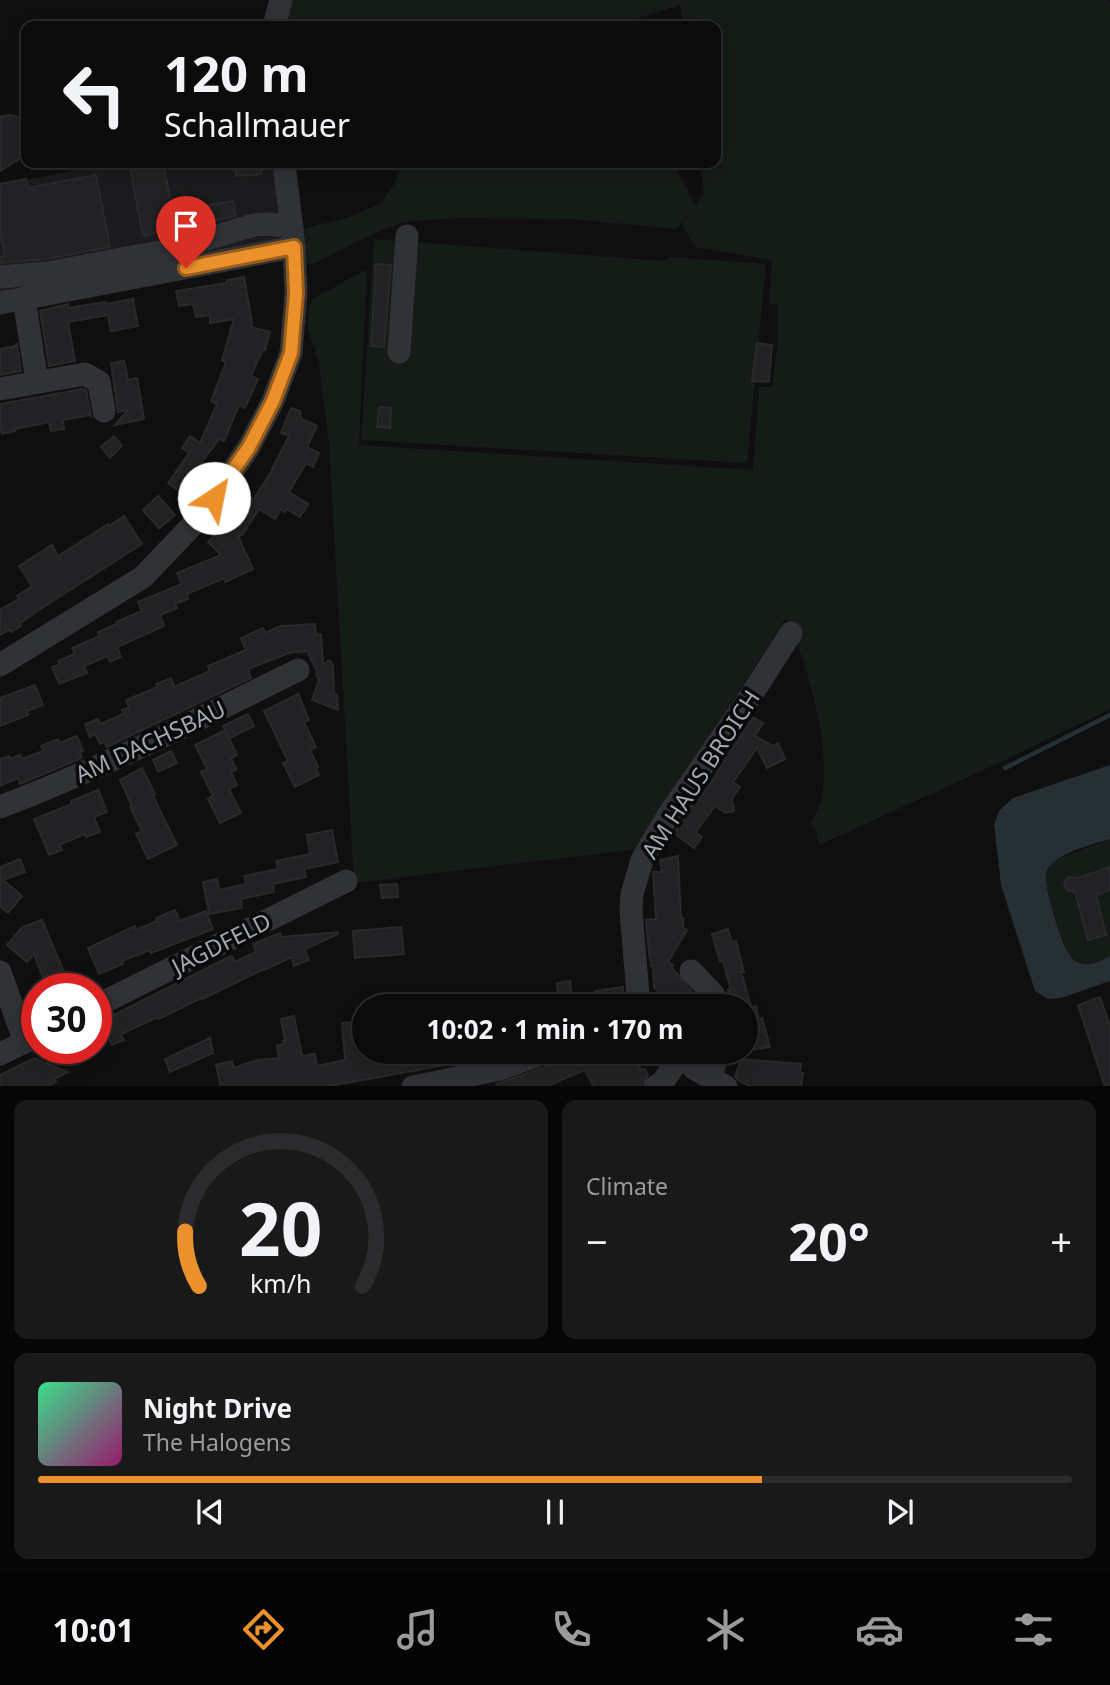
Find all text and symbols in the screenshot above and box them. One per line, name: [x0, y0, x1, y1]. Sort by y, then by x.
text: 120 m: [164, 40, 309, 106]
icon: left: [49, 49, 140, 140]
text: Schallmauer: [164, 103, 350, 146]
pin: [156, 196, 216, 268]
icon: arrive: [167, 207, 205, 245]
position arrow: [177, 461, 251, 535]
street label: AM HAUS BROICH: [633, 683, 767, 865]
street label: AM DACHSBAU: [69, 692, 231, 790]
street label: JAGDFELD: [164, 904, 276, 983]
speed limit sign: 30: [21, 973, 112, 1064]
text: 10:02 · 1 min · 170 m: [427, 1011, 683, 1047]
text: Climate: [586, 1170, 668, 1202]
text: 20: [239, 1178, 323, 1277]
text: 20°: [788, 1205, 870, 1276]
text: −: [586, 1215, 608, 1267]
text: +: [1050, 1215, 1072, 1267]
text: km/h: [250, 1265, 312, 1299]
text: Night Drive: [143, 1390, 292, 1426]
text: The Halogens: [143, 1426, 291, 1458]
icon: previous: [191, 1493, 229, 1531]
icon: pause: [536, 1493, 574, 1531]
icon: next: [881, 1493, 919, 1531]
icon: directions: [239, 1605, 288, 1654]
icon: music: [393, 1605, 442, 1654]
icon: phone: [547, 1605, 596, 1654]
icon: climate: [701, 1605, 750, 1654]
icon: car: [855, 1605, 904, 1654]
icon: filters: [1009, 1605, 1058, 1654]
text: 10:01: [52, 1608, 135, 1651]

